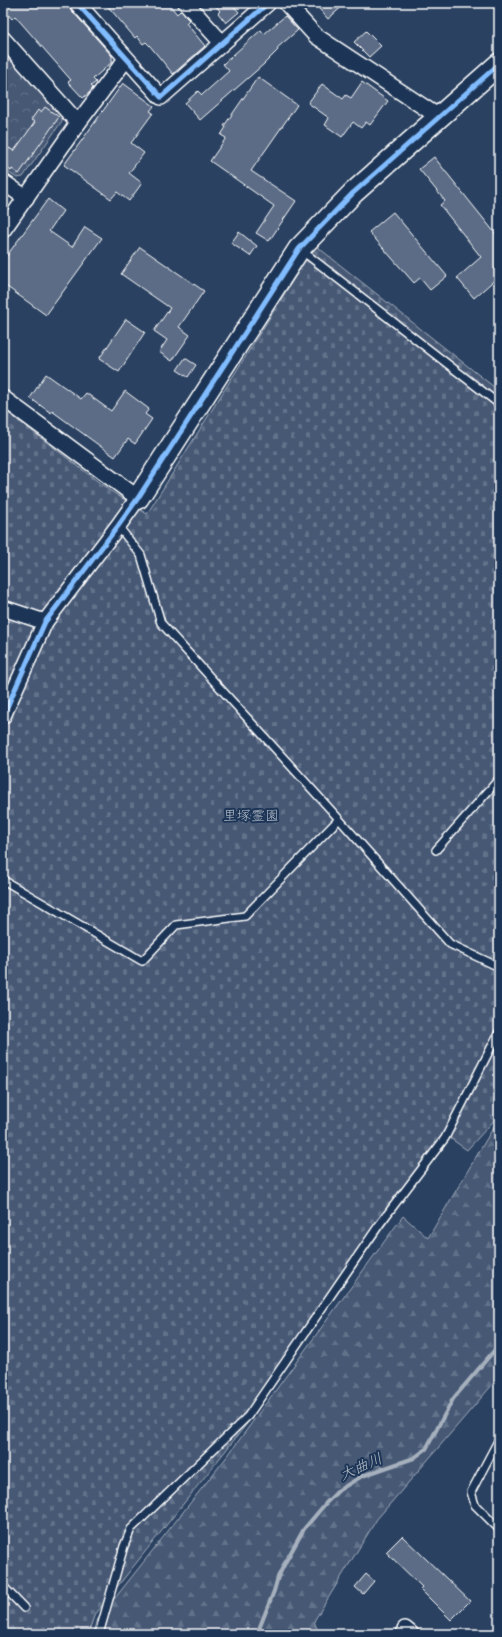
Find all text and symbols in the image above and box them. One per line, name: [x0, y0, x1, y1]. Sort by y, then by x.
park label: 里塚霊園: [223, 807, 279, 824]
water label: 大曲川: [337, 1449, 385, 1485]

